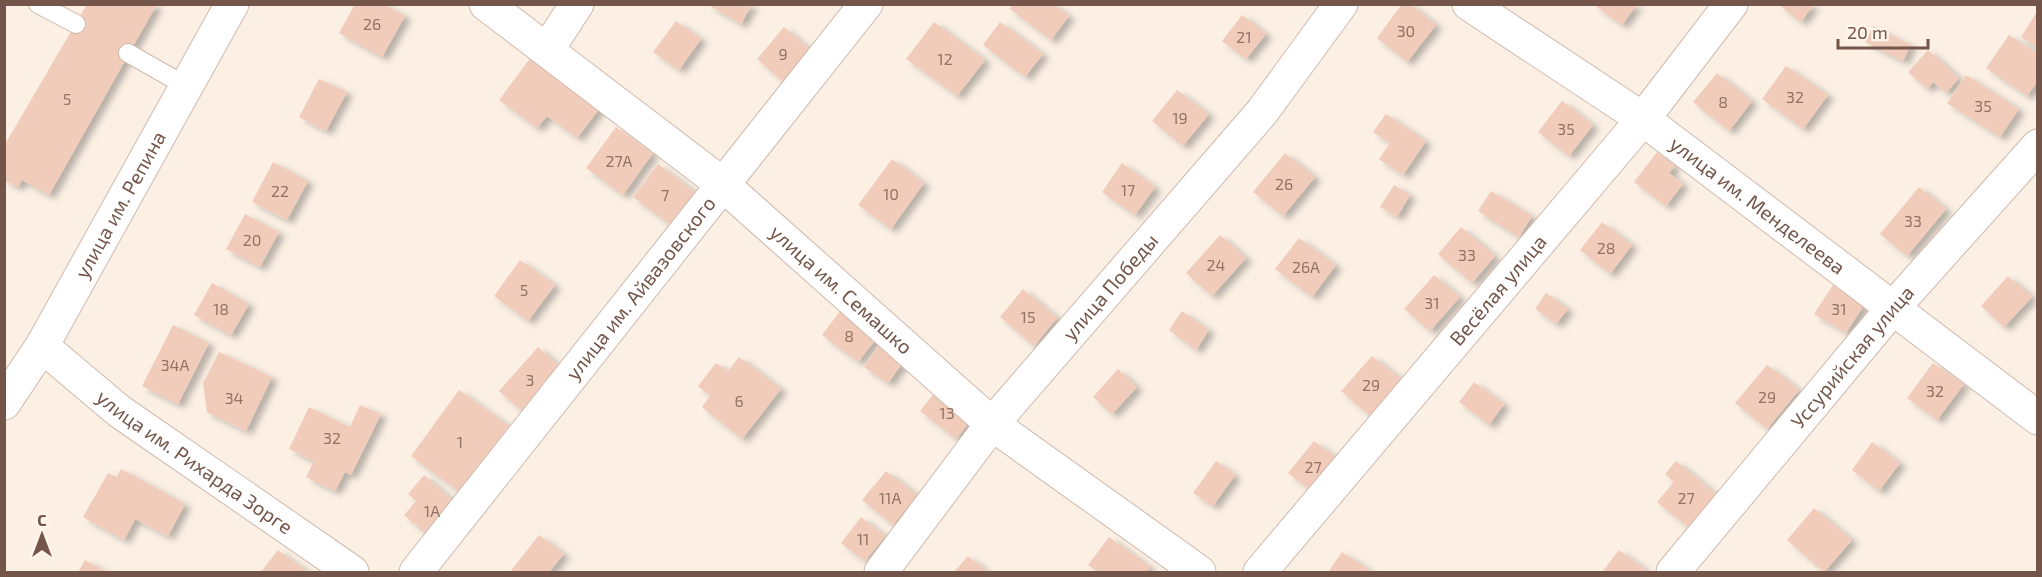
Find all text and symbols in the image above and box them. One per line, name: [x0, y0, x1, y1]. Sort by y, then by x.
scale bar: [1838, 12, 1928, 50]
house number: 26: [363, 14, 381, 33]
house number: 30: [1397, 21, 1415, 40]
text: 20 m: [1847, 21, 1888, 43]
house number: 21: [1236, 27, 1252, 46]
house number: 9: [778, 44, 788, 63]
house number: 12: [937, 49, 953, 68]
house number: 32: [1786, 87, 1804, 106]
house number: 5: [63, 89, 71, 108]
house number: 8: [1718, 92, 1728, 111]
house number: 35: [1974, 96, 1992, 115]
house number: 19: [1172, 108, 1188, 127]
house number: 35: [1557, 119, 1575, 138]
street label: улица им. Репина: [69, 127, 170, 283]
street label: улица им. Менделеева: [1665, 131, 1850, 279]
house number: 27А: [605, 151, 633, 170]
house number: 26: [1275, 174, 1293, 193]
house number: 17: [1121, 180, 1135, 199]
house number: 22: [271, 181, 289, 200]
house number: 10: [883, 184, 899, 203]
house number: 7: [661, 185, 669, 204]
street label: улица им. Айвазовского: [560, 191, 720, 385]
house number: 33: [1904, 211, 1922, 230]
street label: улица им. Семашко: [765, 219, 918, 359]
street label: улица Победы: [1057, 228, 1162, 345]
street label: Весёлая улица: [1444, 229, 1551, 350]
house number: 20: [243, 230, 261, 249]
house number: 28: [1597, 238, 1615, 257]
house number: 33: [1458, 245, 1476, 264]
house number: 24: [1207, 255, 1226, 274]
house number: 26А: [1292, 257, 1320, 276]
house number: 5: [520, 280, 528, 299]
street label: Уссурийская улица: [1785, 280, 1918, 433]
house number: 31: [1424, 293, 1440, 312]
house number: 18: [213, 299, 229, 318]
house number: 31: [1831, 299, 1847, 318]
house number: 15: [1021, 307, 1035, 326]
house number: 8: [844, 326, 854, 345]
house number: 34А: [161, 355, 189, 374]
house number: 3: [526, 370, 534, 389]
house number: 29: [1362, 375, 1380, 394]
house number: 32: [1926, 381, 1944, 400]
street label: улица им. Рихарда Зорге: [91, 384, 298, 539]
house number: 29: [1758, 387, 1776, 406]
house number: 34: [225, 388, 244, 407]
house number: 6: [734, 391, 744, 410]
house number: 13: [939, 403, 955, 422]
house number: 32: [323, 428, 341, 447]
house number: 1: [457, 432, 463, 451]
house number: 27: [1304, 457, 1322, 476]
house number: 11А: [879, 488, 901, 507]
house number: 27: [1677, 488, 1695, 507]
house number: 1А: [424, 501, 440, 520]
north arrow: [12, 505, 72, 565]
text: С: [37, 510, 47, 529]
house number: 11: [857, 529, 869, 548]

